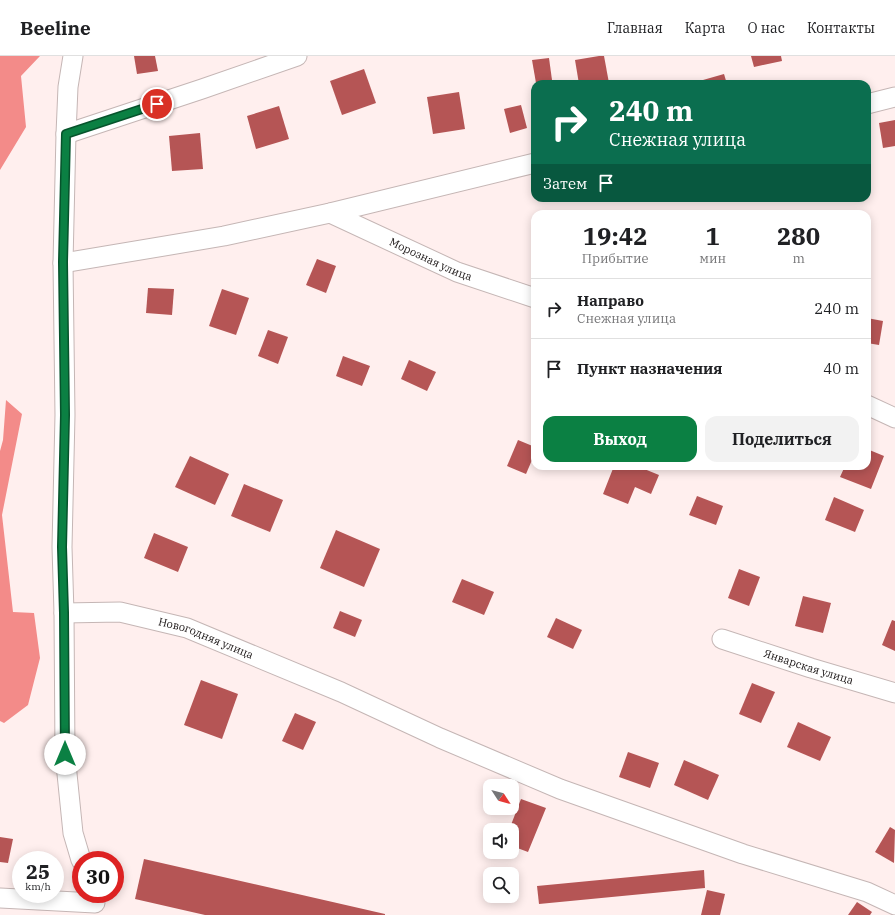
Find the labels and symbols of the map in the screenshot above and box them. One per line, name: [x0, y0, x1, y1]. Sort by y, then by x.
pin: [140, 87, 174, 121]
street label: Морозная улица: [387, 235, 474, 284]
street label: Новогодняя улица: [157, 614, 256, 662]
street label: Январская улица: [762, 646, 855, 687]
position arrow: [44, 733, 86, 775]
north arrow: [483, 779, 519, 815]
speed limit sign: 30: [72, 851, 124, 903]

